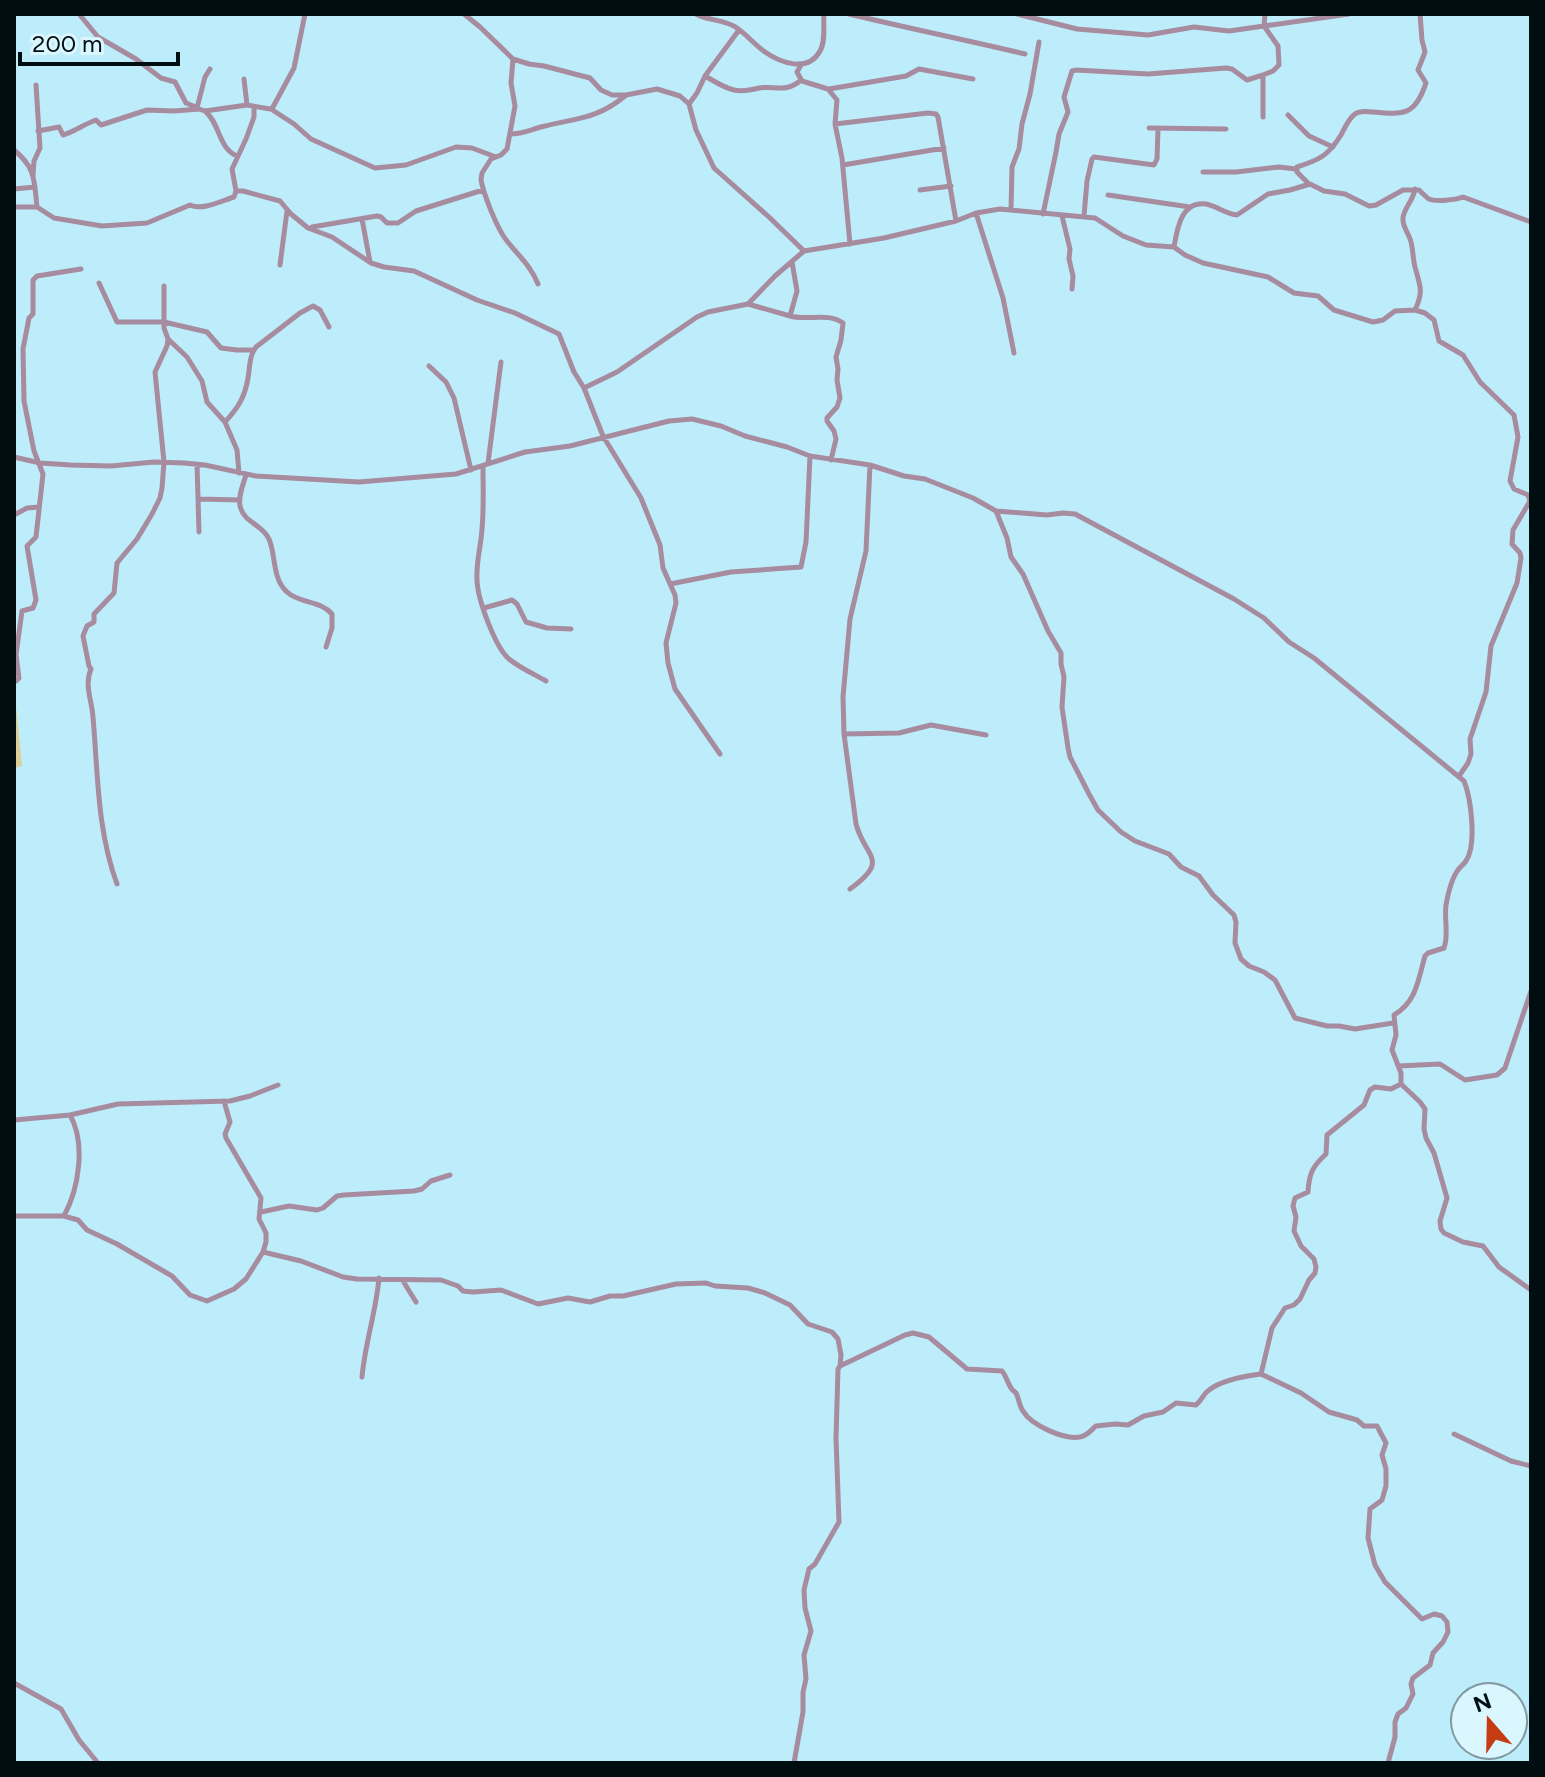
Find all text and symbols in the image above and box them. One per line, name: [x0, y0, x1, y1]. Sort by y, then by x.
scale bar: [20, 16, 178, 66]
text: 200 m: [32, 29, 103, 58]
north arrow: [1449, 1681, 1529, 1761]
text: N: [1470, 1687, 1495, 1718]

